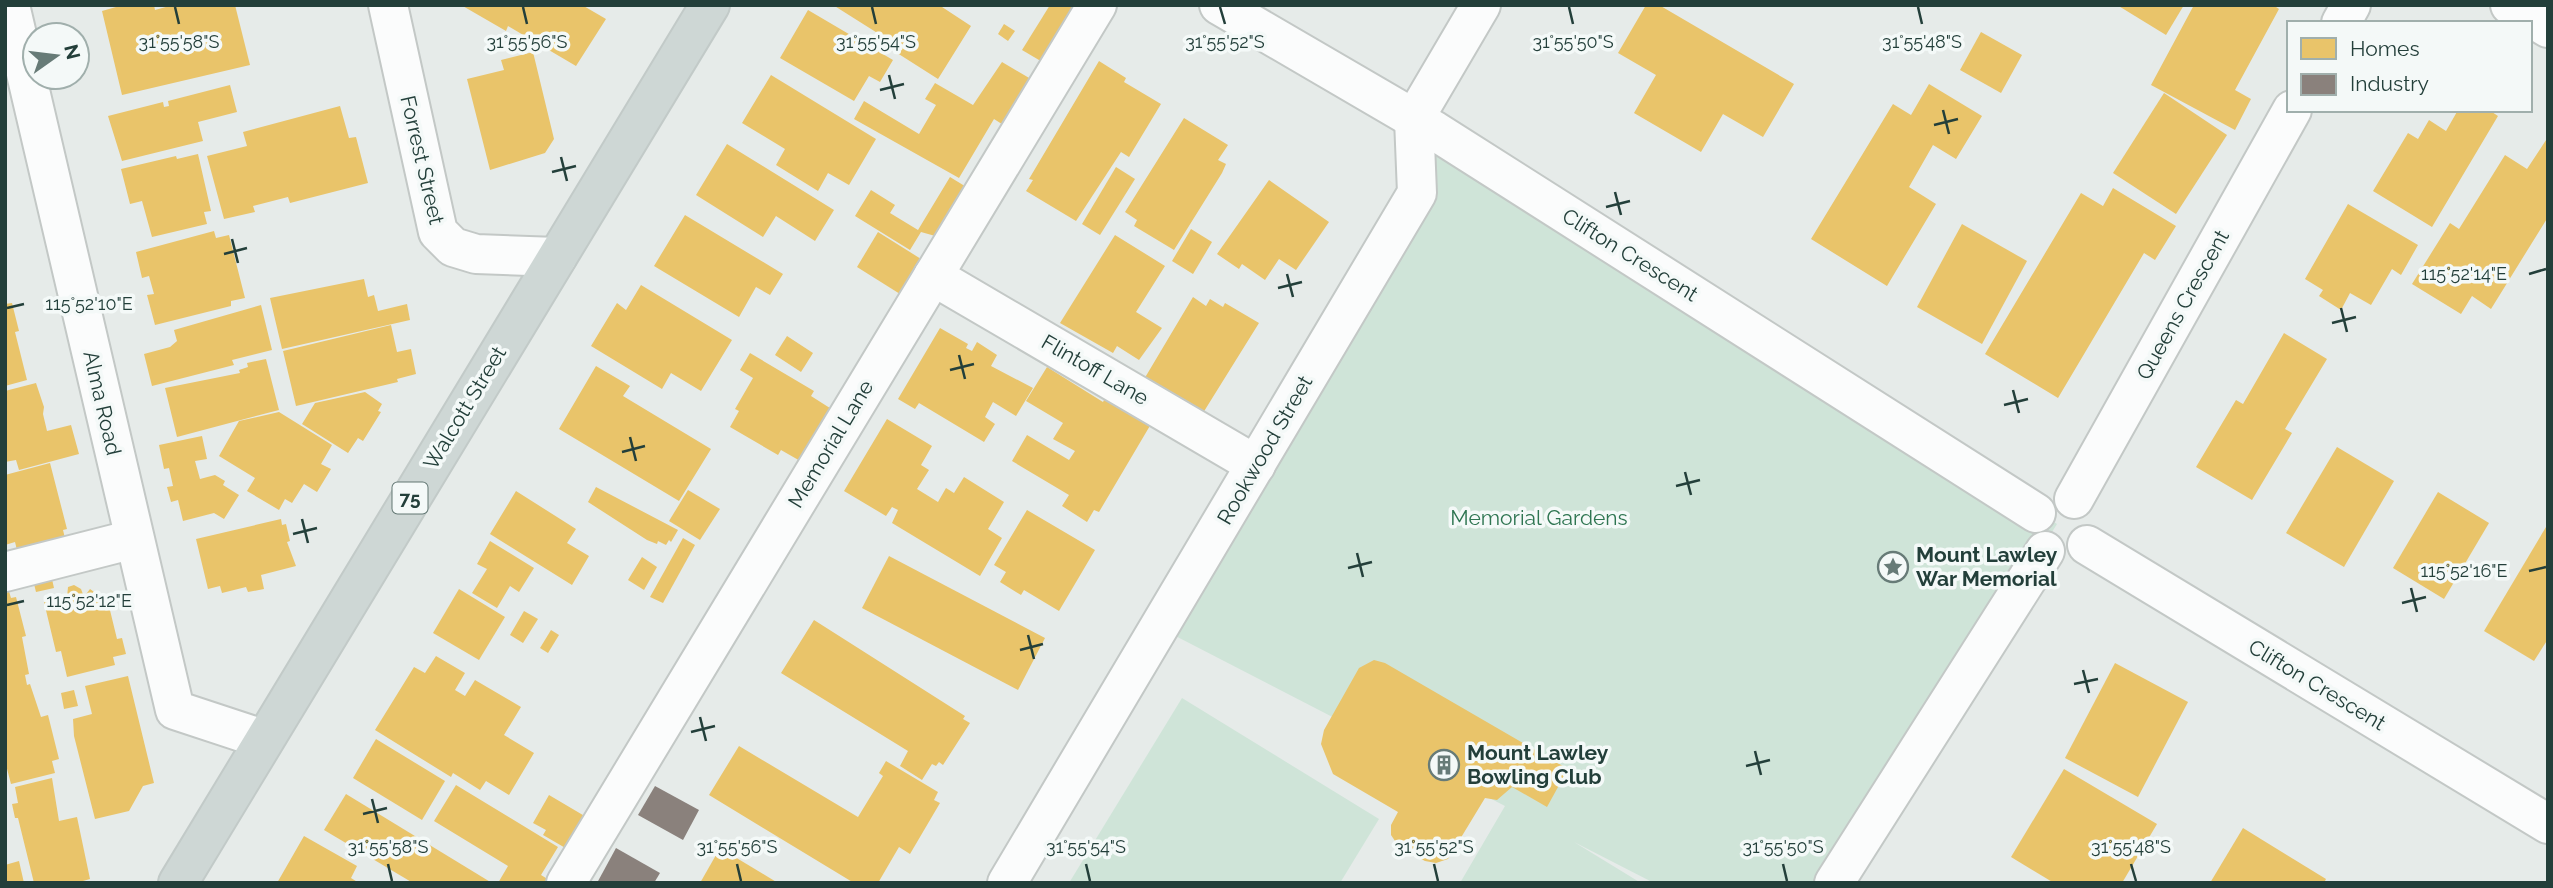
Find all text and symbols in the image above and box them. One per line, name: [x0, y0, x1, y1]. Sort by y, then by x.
north arrow: [21, 21, 91, 91]
legend: [2287, 21, 2532, 112]
text: 31°55'58"S: [139, 31, 220, 52]
text: 31°55'56"S: [486, 31, 568, 52]
text: 31°55'54"S: [836, 31, 916, 52]
text: 31°55'52"S: [1185, 31, 1265, 52]
text: 31°55'50"S: [1532, 31, 1614, 52]
text: 31°55'48"S: [1882, 31, 1962, 52]
text: Homes: [2350, 36, 2420, 61]
text: N: [60, 42, 85, 62]
text: Industry: [2350, 71, 2429, 96]
street label: Forrest Street: [395, 93, 449, 227]
street label: Clifton Crescent: [1558, 203, 1703, 306]
street label: Queens Crescent: [2131, 225, 2234, 384]
text: 115°52'14"E: [2421, 263, 2507, 284]
text: 115°52'10"E: [45, 293, 133, 314]
street label: Flintoff Lane: [1037, 329, 1153, 410]
street label: Walcott Street: [418, 342, 511, 474]
street label: Alma Road: [78, 348, 127, 458]
street label: Rookwood Street: [1212, 371, 1317, 529]
street label: Memorial Lane: [783, 375, 878, 512]
road number: 75: [392, 482, 428, 513]
park label: Memorial Gardens: [1450, 505, 1628, 530]
place label: Mount Lawley War Memorial: [1916, 542, 2058, 591]
place icon: Mount Lawley War Memorial: [1876, 550, 1910, 584]
text: 115°52'16"E: [2420, 560, 2508, 581]
text: 115°52'12"E: [46, 590, 132, 611]
street label: Clifton Crescent: [2244, 634, 2390, 735]
place label: Mount Lawley Bowling Club: [1467, 740, 1609, 789]
building icon: Mount Lawley Bowling Club: [1427, 748, 1461, 782]
text: 31°55'58"S: [348, 836, 429, 857]
text: 31°55'56"S: [696, 836, 778, 857]
text: 31°55'54"S: [1046, 836, 1126, 857]
text: 31°55'52"S: [1394, 836, 1474, 857]
text: 31°55'50"S: [1742, 836, 1824, 857]
text: 31°55'48"S: [2091, 836, 2171, 857]

